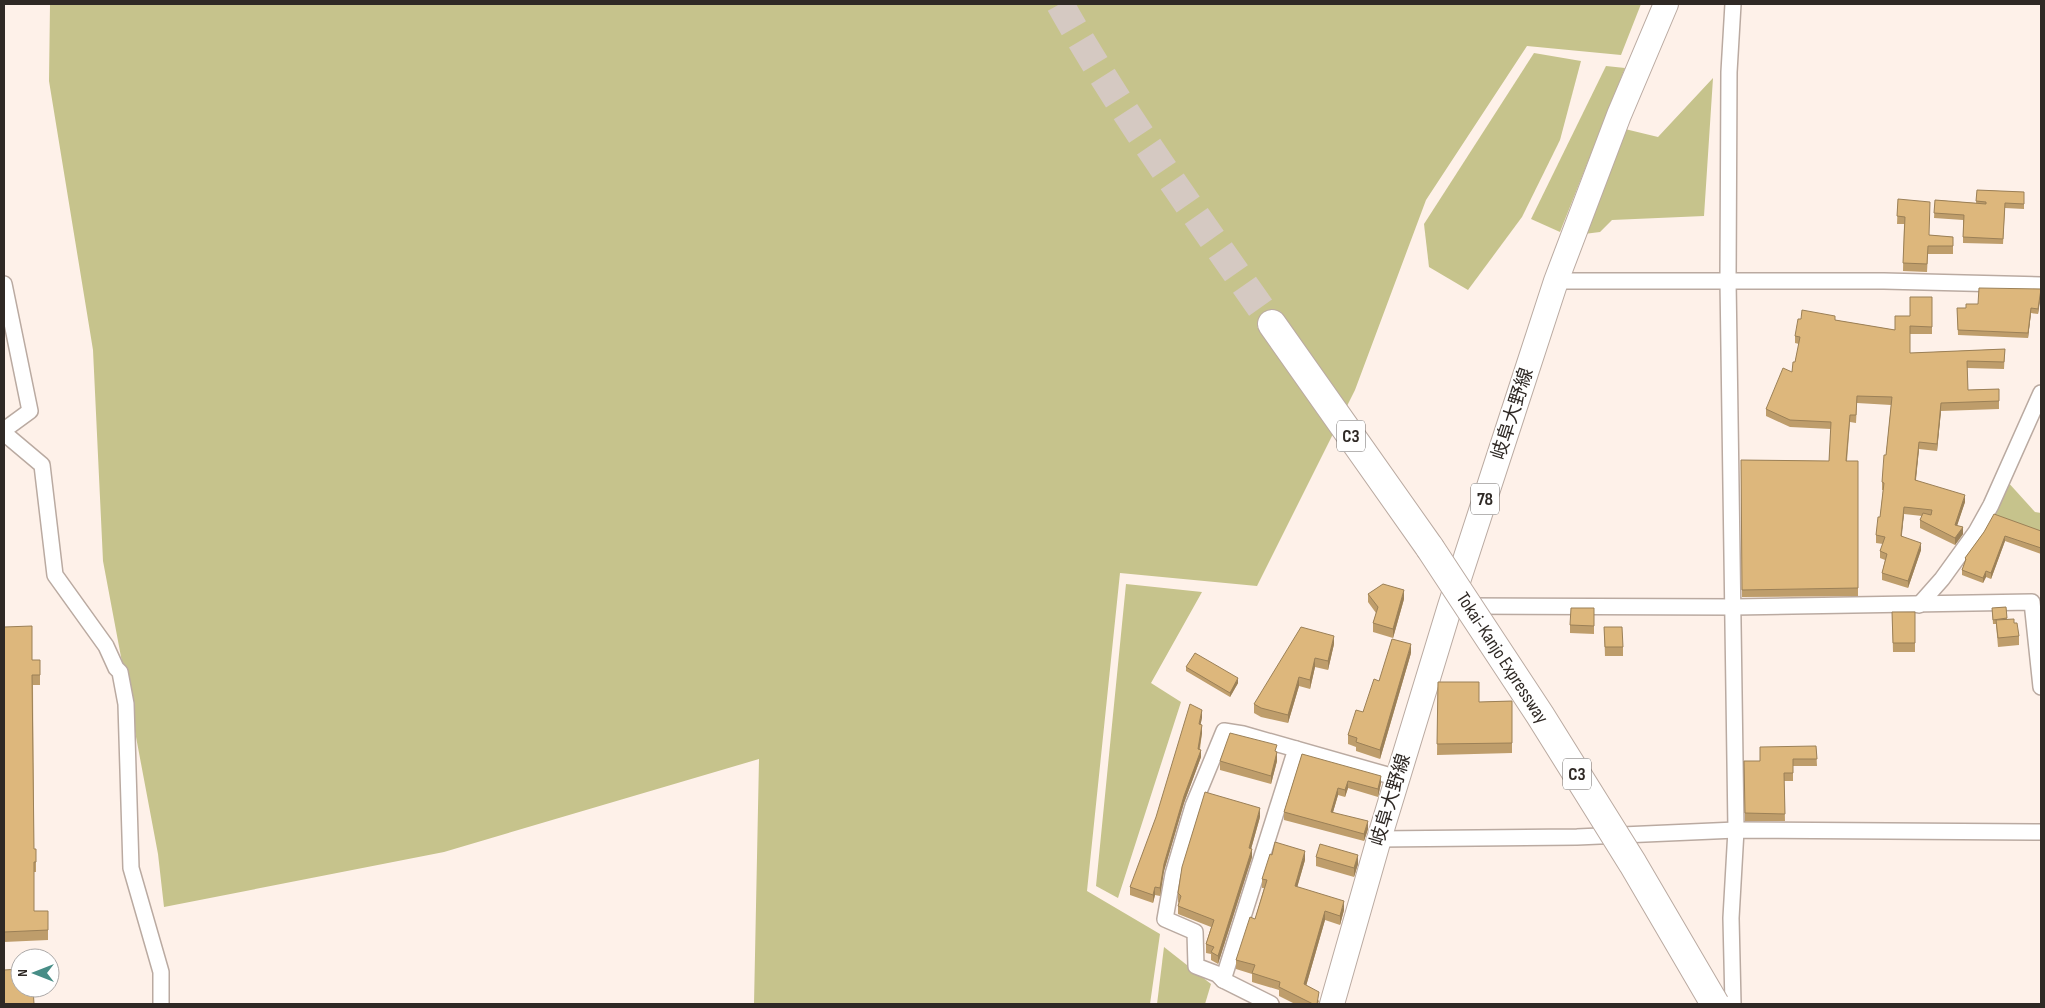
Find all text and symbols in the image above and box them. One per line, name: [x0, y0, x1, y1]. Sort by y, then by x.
street label: 岐阜大野線: [1487, 365, 1539, 463]
road number: C3: [1337, 421, 1365, 452]
road number: 78: [1471, 484, 1499, 514]
street label: Tokai-Kanjo Expressway: [1451, 588, 1553, 728]
street label: 岐阜大野線: [1366, 751, 1416, 849]
road number: C3: [1563, 759, 1591, 790]
north arrow: [10, 948, 60, 998]
text: N: [14, 969, 31, 977]

